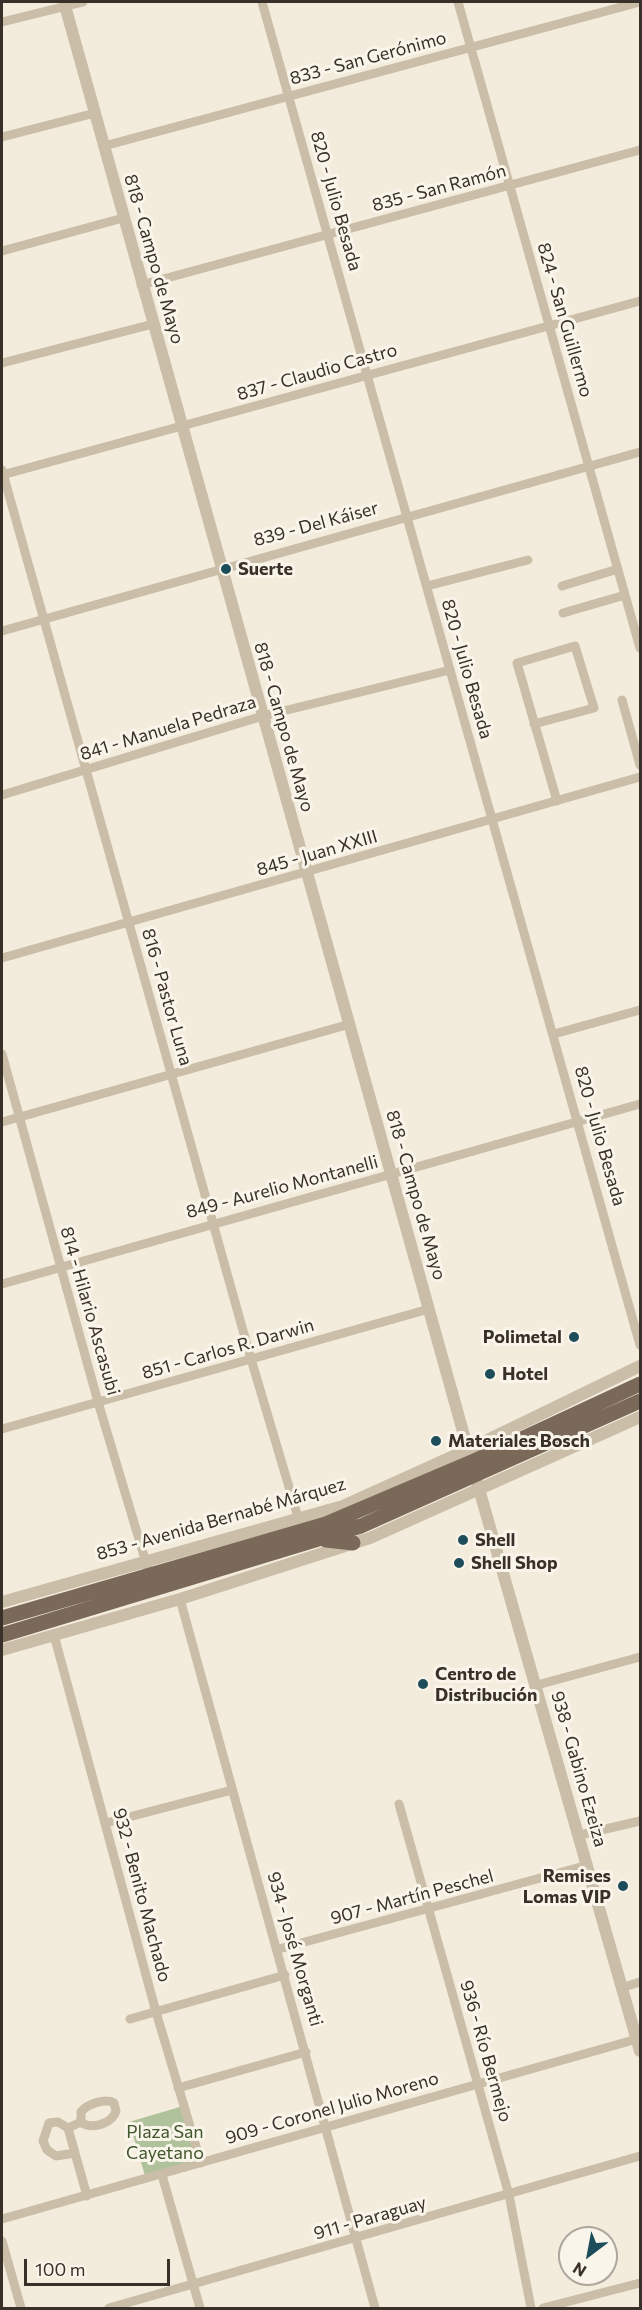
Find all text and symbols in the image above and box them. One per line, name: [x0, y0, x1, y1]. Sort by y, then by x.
street label: 833 - San Gerónimo: [287, 27, 449, 89]
street label: 820 - Julio Besada: [306, 129, 366, 273]
street label: 835 - San Ramón: [370, 160, 508, 216]
street label: 818 - Campo de Mayo: [119, 172, 189, 346]
street label: 824 - San Guillermo: [533, 240, 597, 400]
street label: 837 - Claudio Castro: [234, 339, 400, 405]
street label: 839 - Del Káiser: [251, 497, 381, 551]
place label: Suerte: [238, 558, 293, 580]
marker: Suerte: [219, 562, 233, 576]
street label: 820 - Julio Besada: [437, 597, 497, 741]
street label: 818 - Campo de Mayo: [249, 640, 319, 814]
street label: 841 - Manuela Pedraza: [77, 691, 259, 765]
street label: 845 - Juan XXIII: [254, 825, 380, 881]
street label: 816 - Pastor Luna: [137, 926, 197, 1068]
street label: 820 - Julio Besada: [570, 1064, 630, 1208]
street label: 818 - Campo de Mayo: [381, 1108, 451, 1282]
street label: 849 - Aurelio Montanelli: [184, 1151, 380, 1223]
street label: 814 - Hilario Ascasubi: [56, 1224, 124, 1398]
street label: 851 - Carlos R. Darwin: [139, 1314, 317, 1384]
place label: Polimetal: [483, 1326, 562, 1348]
marker: Polimetal: [567, 1330, 581, 1344]
place label: Hotel: [502, 1363, 548, 1385]
marker: Hotel: [483, 1367, 497, 1381]
place label: Materiales Bosch: [448, 1430, 590, 1452]
marker: Materiales Bosch: [429, 1434, 443, 1448]
street label: 853 - Avenida Bernabé Márquez: [94, 1473, 348, 1565]
place label: Shell: [475, 1529, 516, 1551]
marker: Shell: [456, 1533, 470, 1547]
place label: Shell Shop: [471, 1552, 558, 1574]
marker: Shell Shop: [452, 1556, 466, 1570]
place label: Centro de Distribución: [435, 1663, 537, 1706]
marker: Centro de Distribución: [416, 1677, 430, 1691]
street label: 938 - Gabino Ezeiza: [546, 1689, 612, 1849]
street label: 932 - Benito Machado: [108, 1806, 176, 1984]
street label: 907 - Martín Peschel: [328, 1865, 496, 1929]
place label: Remises Lomas VIP: [523, 1865, 611, 1908]
street label: 934 - José Morganti: [263, 1869, 327, 2029]
marker: Remises Lomas VIP: [616, 1879, 630, 1893]
street label: 936 - Río Bermejo: [455, 1978, 517, 2124]
street label: 909 - Coronel Julio Moreno: [223, 2067, 441, 2149]
park label: Plaza San Cayetano: [126, 2121, 204, 2164]
street label: 911 - Paraguay: [311, 2192, 429, 2244]
north arrow: [558, 2226, 618, 2286]
scale bar: [27, 2247, 172, 2285]
text: 100 m: [35, 2258, 85, 2280]
text: N: [569, 2259, 589, 2281]

